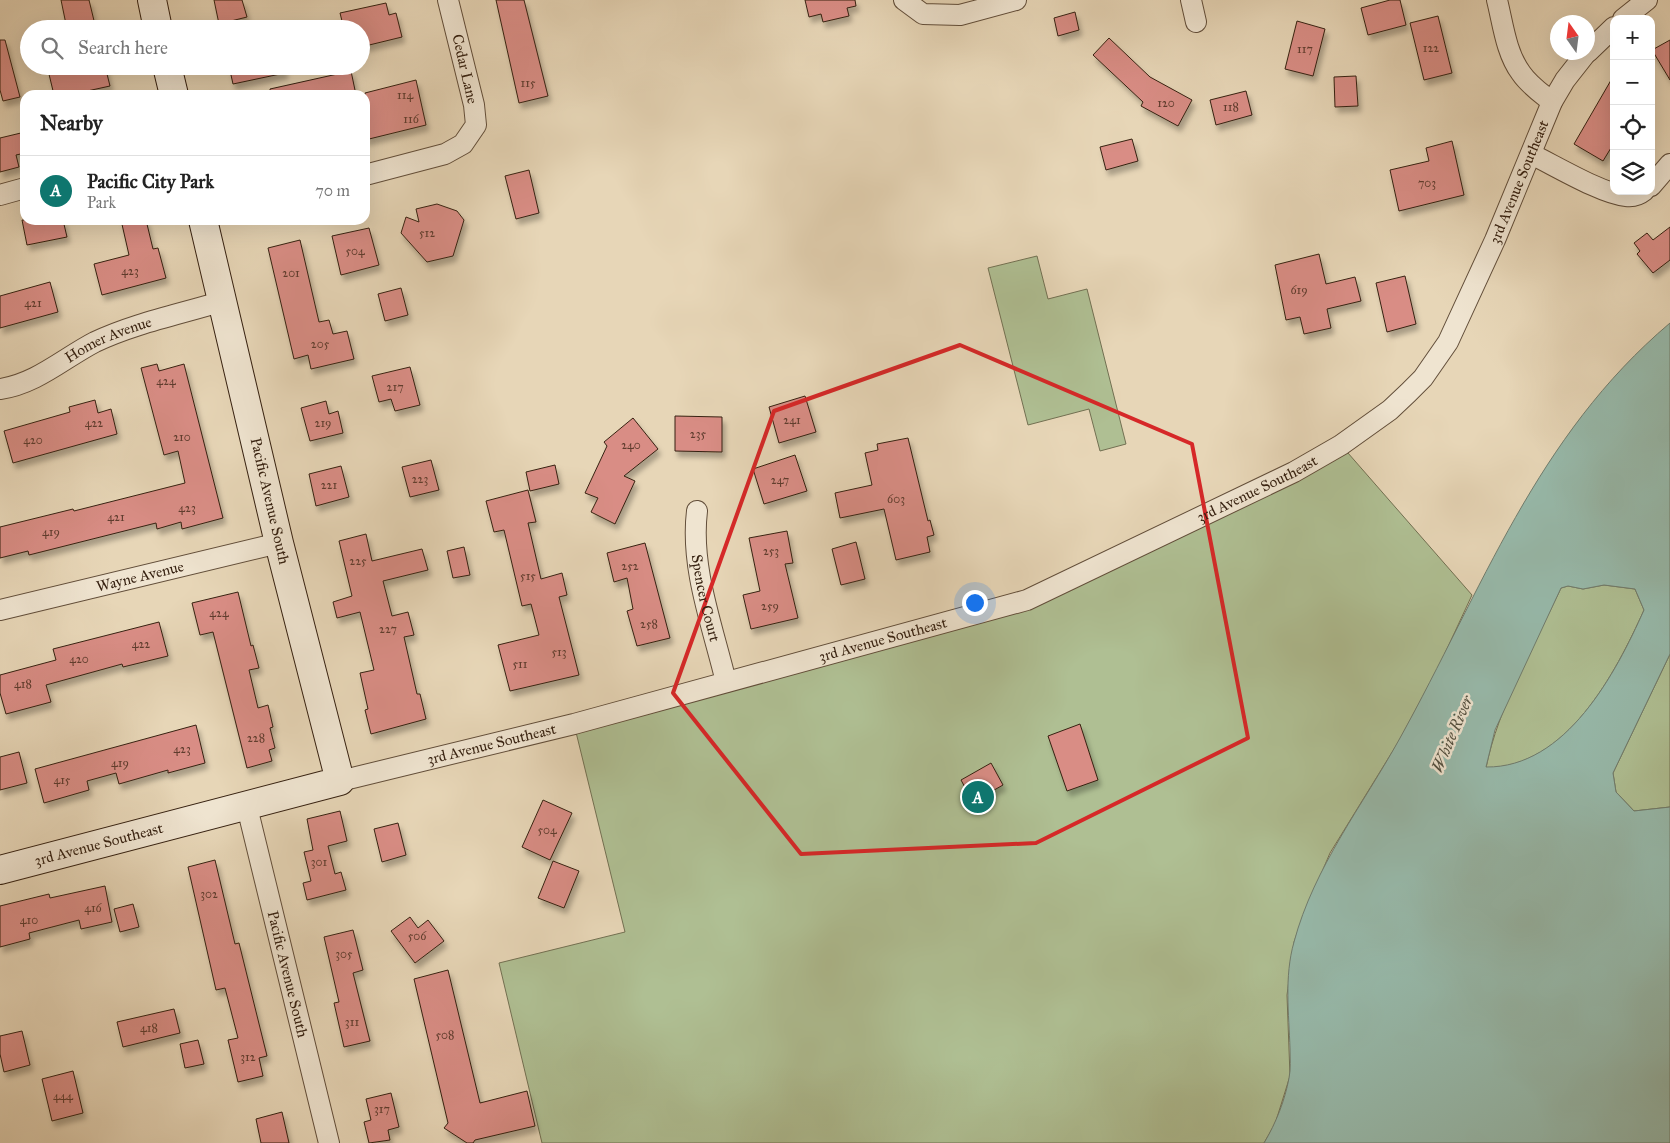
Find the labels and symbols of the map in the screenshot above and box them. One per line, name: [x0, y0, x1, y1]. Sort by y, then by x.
north arrow: [1550, 15, 1595, 60]
street label: Cedar Lane: [448, 32, 482, 106]
house number: 122: [1423, 41, 1439, 55]
house number: 117: [1297, 42, 1313, 56]
house number: 115: [521, 76, 536, 90]
house number: 114: [397, 88, 413, 102]
house number: 120: [1157, 96, 1175, 110]
house number: 118: [1223, 100, 1239, 114]
house number: 116: [403, 112, 420, 126]
street label: 3rd Avenue Southeast: [1486, 117, 1553, 247]
house number: 703: [1418, 176, 1436, 190]
house number: 512: [419, 226, 435, 240]
house number: 504: [345, 244, 365, 258]
house number: 423: [121, 264, 139, 278]
house number: 201: [282, 266, 300, 280]
house number: 619: [1290, 283, 1308, 297]
house number: 421: [24, 296, 42, 310]
street label: Homer Avenue: [62, 313, 154, 367]
house number: 205: [311, 337, 330, 351]
house number: 424: [156, 374, 176, 388]
house number: 217: [386, 380, 404, 394]
house number: 241: [783, 413, 801, 427]
house number: 422: [85, 416, 103, 430]
house number: 219: [314, 416, 332, 430]
house number: 235: [690, 427, 707, 441]
house number: 210: [173, 430, 191, 444]
house number: 420: [23, 433, 43, 447]
street label: Pacific Avenue South: [247, 436, 293, 567]
house number: 240: [621, 438, 641, 452]
street label: 3rd Avenue Southeast: [1194, 451, 1321, 526]
house number: 223: [412, 472, 428, 486]
house number: 247: [771, 473, 789, 487]
house number: 221: [321, 478, 338, 492]
house number: 603: [887, 492, 905, 506]
house number: 423: [178, 501, 196, 515]
house number: 421: [107, 510, 125, 524]
house number: 419: [42, 525, 60, 539]
house number: 253: [763, 544, 779, 558]
street label: Spencer Court: [688, 553, 724, 644]
house number: 225: [349, 554, 367, 568]
street label: Wayne Avenue: [94, 557, 186, 596]
house number: 252: [621, 559, 639, 573]
house number: 515: [520, 569, 536, 583]
your location: [962, 590, 988, 616]
house number: 259: [761, 599, 779, 613]
house number: 424: [209, 606, 229, 620]
street label: 3rd Avenue Southeast: [817, 613, 949, 666]
house number: 258: [640, 617, 658, 631]
house number: 227: [379, 622, 397, 636]
house number: 422: [132, 637, 150, 651]
house number: 513: [551, 645, 567, 659]
house number: 420: [69, 652, 89, 666]
house number: 511: [512, 657, 528, 671]
house number: 418: [14, 677, 32, 691]
water label: White River: [1427, 692, 1477, 775]
street label: 3rd Avenue Southeast: [425, 720, 558, 768]
house number: 228: [247, 731, 265, 745]
house number: 423: [173, 742, 191, 756]
house number: 419: [111, 756, 129, 770]
house number: 415: [54, 773, 71, 787]
pin: A: [962, 778, 994, 816]
street label: 3rd Avenue Southeast: [33, 819, 165, 870]
house number: 504: [537, 823, 557, 837]
house number: 301: [311, 855, 327, 869]
house number: 302: [200, 887, 218, 901]
house number: 416: [84, 901, 103, 915]
street label: Pacific Avenue South: [264, 909, 312, 1040]
house number: 410: [20, 913, 38, 927]
house number: 506: [408, 929, 427, 943]
house number: 305: [335, 947, 353, 961]
house number: 311: [345, 1015, 359, 1029]
house number: 418: [140, 1021, 158, 1035]
house number: 508: [436, 1028, 454, 1042]
house number: 312: [240, 1050, 256, 1064]
house number: 444: [53, 1089, 73, 1103]
house number: 317: [374, 1102, 390, 1116]

